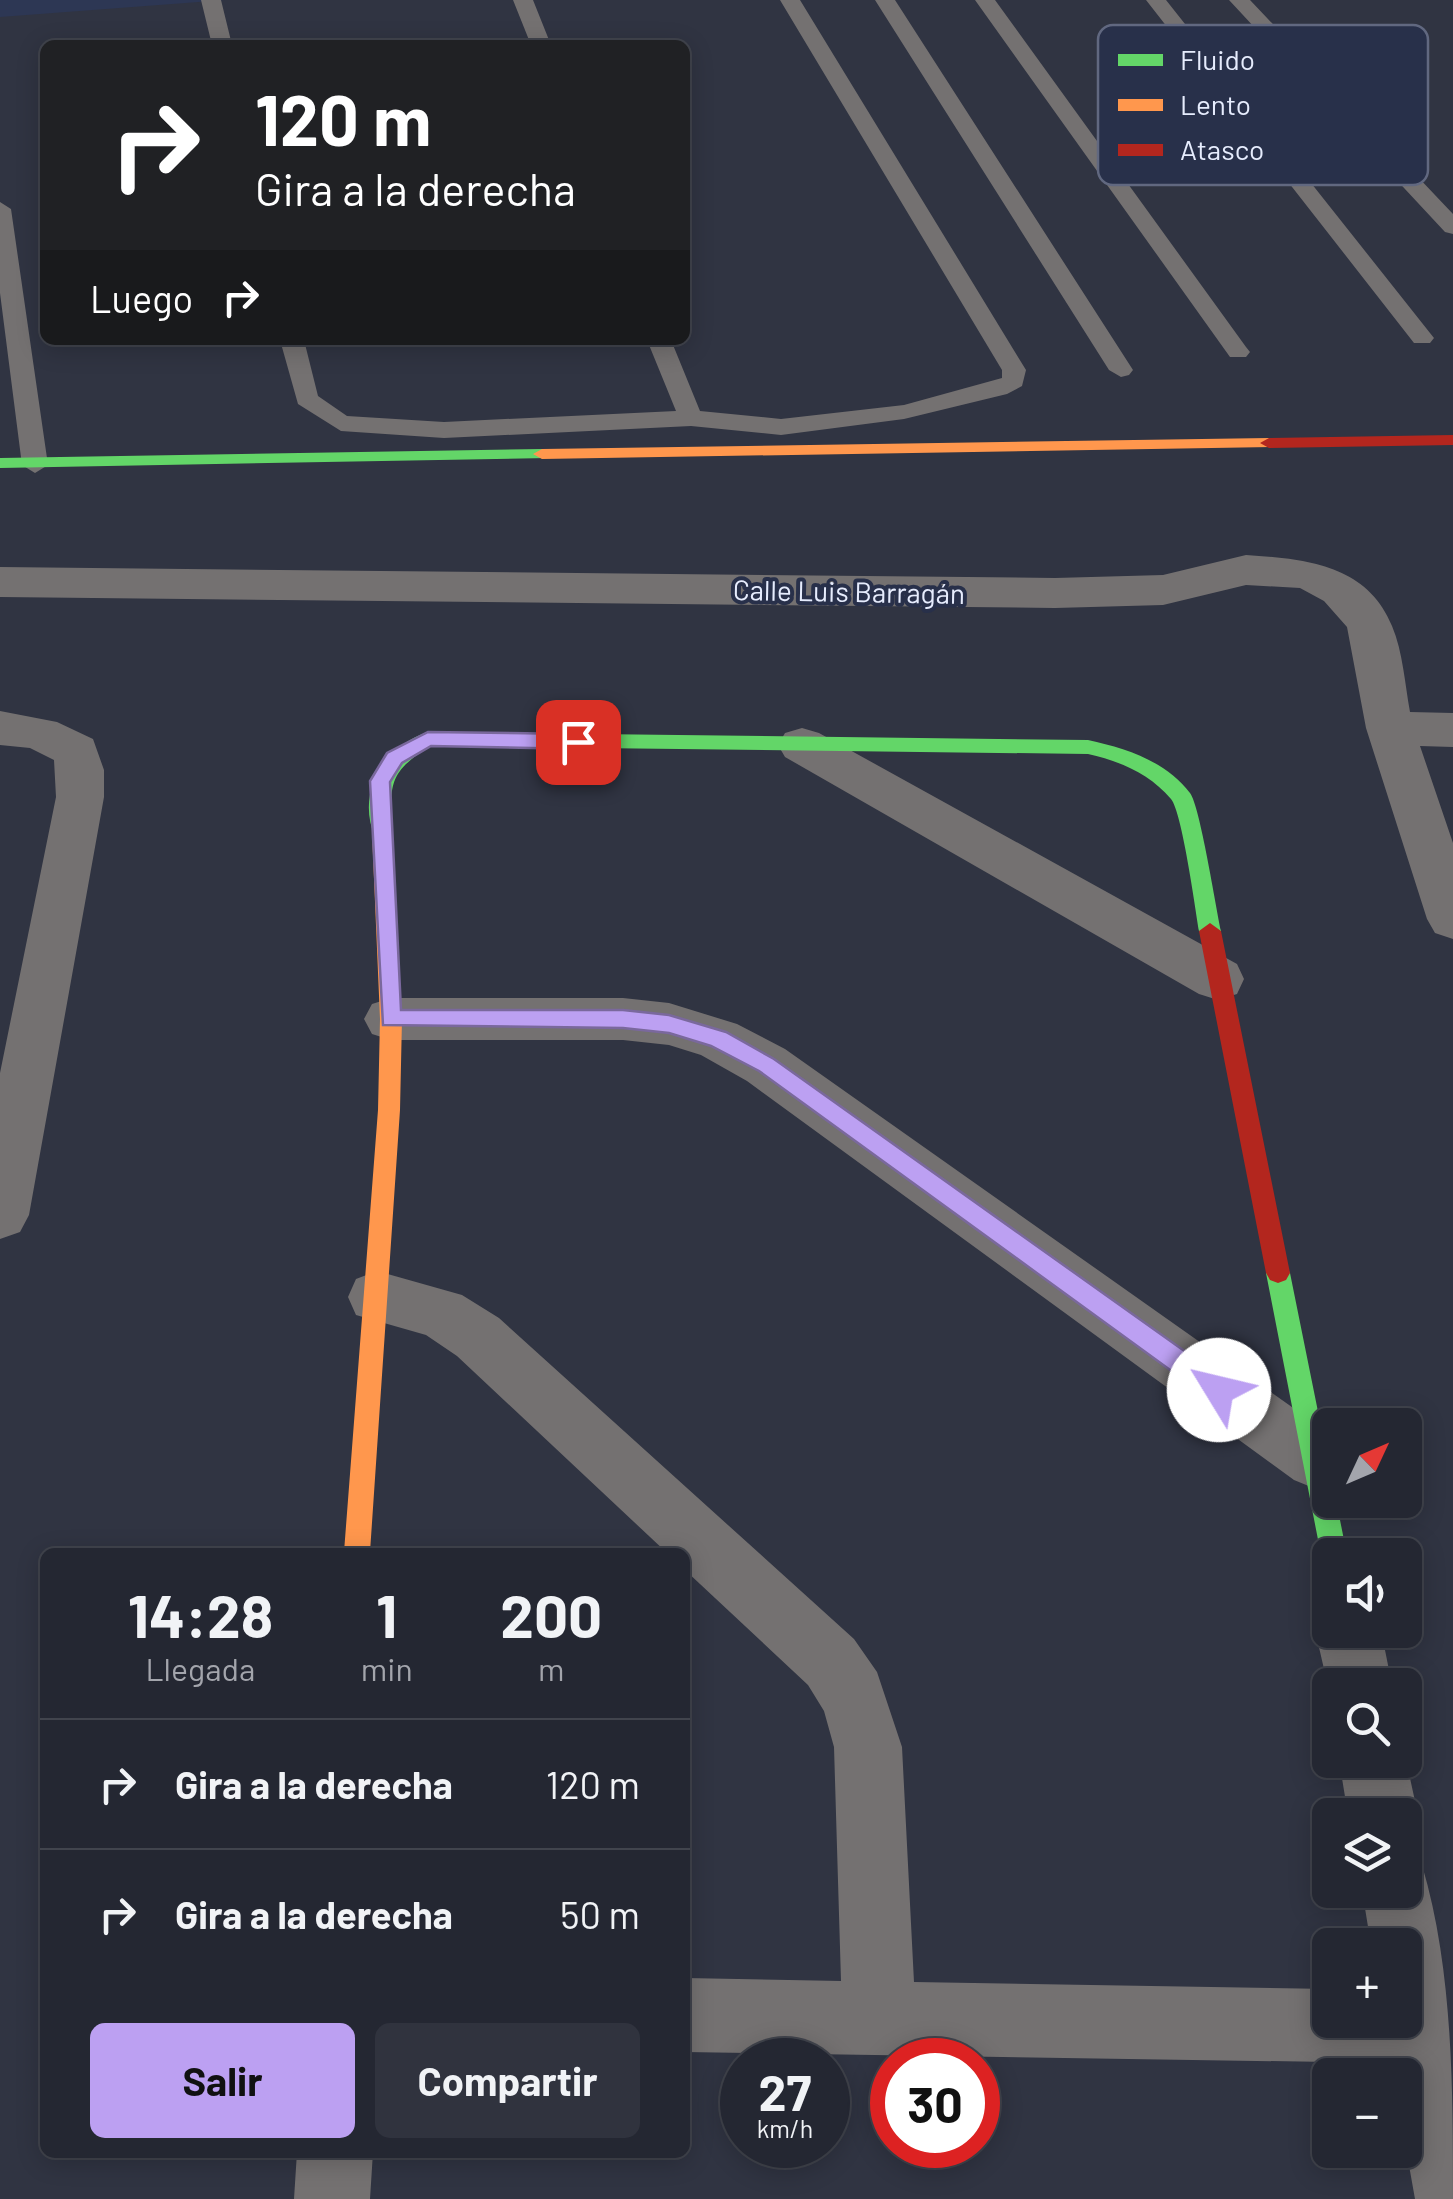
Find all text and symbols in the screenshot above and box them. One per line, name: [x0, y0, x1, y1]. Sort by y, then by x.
legend: [1098, 25, 1428, 185]
text: Fluido: [1180, 42, 1255, 76]
text: 120 m: [255, 76, 431, 160]
icon: right: [90, 80, 220, 210]
text: Lento: [1180, 87, 1251, 121]
text: Atasco: [1180, 132, 1264, 166]
text: Gira a la derecha: [255, 161, 576, 215]
icon: right: [213, 270, 268, 325]
text: Luego: [90, 275, 193, 321]
street label: Calle Luis Barragán: [733, 572, 965, 610]
pin: [536, 700, 621, 785]
icon: arrive: [551, 715, 606, 770]
position arrow: [1167, 1338, 1271, 1442]
north arrow: [1312, 1408, 1422, 1518]
map controls: [1312, 1408, 1422, 2168]
button: sound: [1312, 1538, 1422, 1648]
text: 14:28: [128, 1578, 273, 1650]
text: 1: [376, 1578, 397, 1650]
text: 200: [500, 1578, 602, 1650]
text: Llegada: [145, 1649, 255, 1687]
text: min: [361, 1649, 413, 1687]
text: m: [538, 1649, 565, 1687]
button: search: [1312, 1668, 1422, 1778]
icon: right: [90, 1757, 145, 1812]
text: Gira a la derecha: [175, 1761, 453, 1807]
text: 120 m: [546, 1761, 640, 1807]
button: layers: [1312, 1798, 1422, 1908]
icon: right: [90, 1887, 145, 1942]
text: Gira a la derecha: [175, 1891, 453, 1937]
text: 50 m: [560, 1891, 640, 1937]
button: +: [1312, 1928, 1422, 2038]
button: Salir: [90, 2023, 355, 2138]
button: Compartir: [375, 2023, 640, 2138]
speed limit sign: 30: [870, 2038, 1000, 2168]
button: −: [1312, 2058, 1422, 2168]
text: 27: [759, 2061, 811, 2121]
text: km/h: [757, 2113, 813, 2143]

